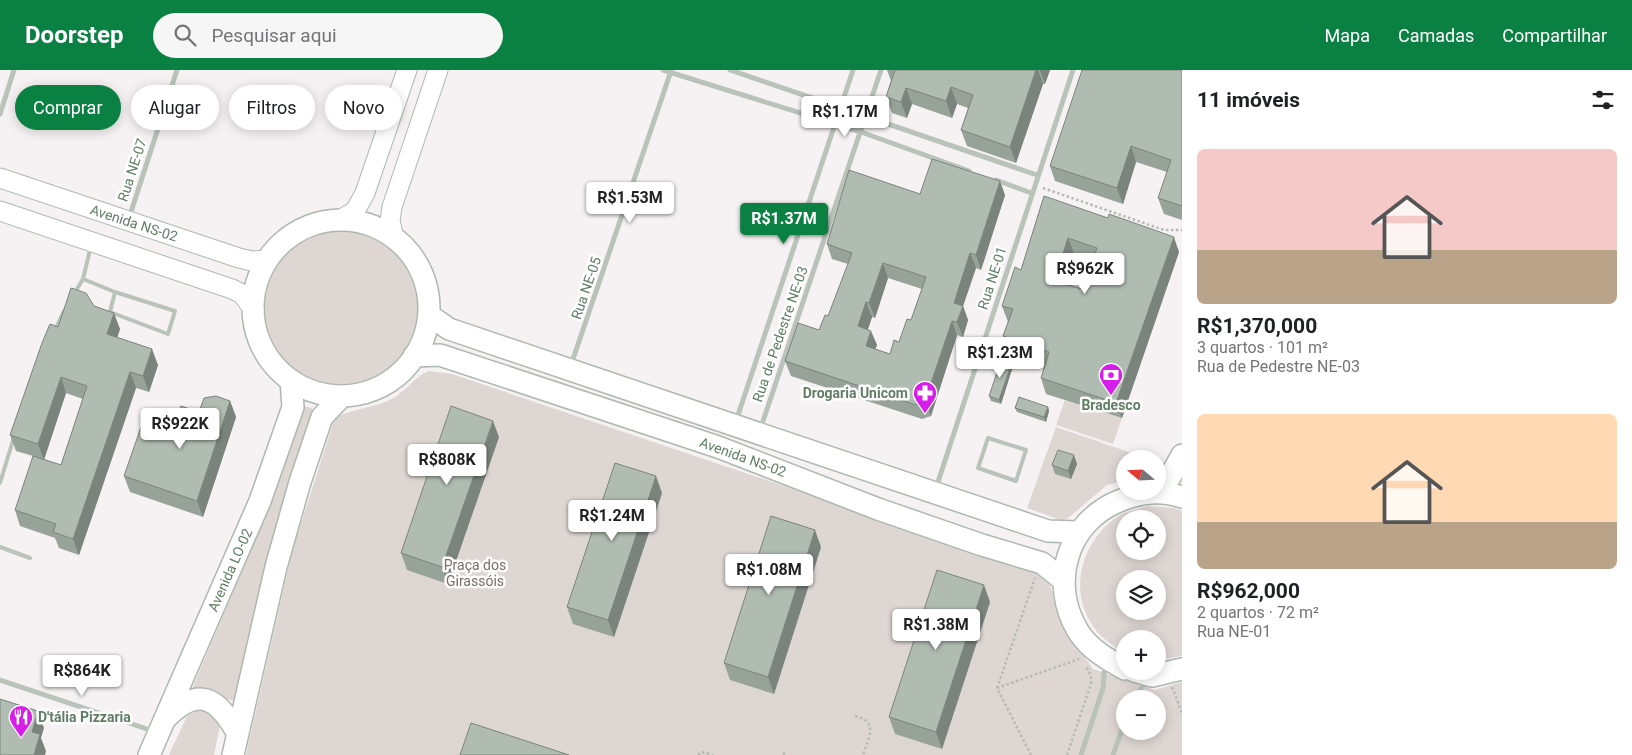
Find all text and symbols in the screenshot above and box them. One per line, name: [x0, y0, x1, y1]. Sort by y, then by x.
search box: [153, 13, 503, 58]
text: Doorstep: [25, 21, 123, 49]
icon: search: [171, 21, 199, 49]
text: Pesquisar aqui: [211, 24, 337, 47]
text: Mapa: [1325, 25, 1370, 46]
text: Camadas: [1398, 25, 1474, 46]
text: Compartilhar: [1502, 25, 1607, 46]
chip: Comprar: [15, 85, 121, 130]
chip: Alugar: [131, 85, 219, 130]
chip: Filtros: [229, 85, 315, 130]
chip: Novo: [325, 85, 402, 130]
icon: filters: [1589, 86, 1617, 114]
text: 11 imóveis: [1197, 88, 1300, 112]
pin: R$1.17M: [799, 96, 891, 138]
text: R$1.17M: [812, 102, 878, 121]
street label: Rua NE-07: [114, 137, 150, 203]
pin: R$1.53M: [584, 182, 676, 224]
icon: home: [1362, 182, 1452, 272]
text: R$1.53M: [597, 188, 663, 207]
street label: Avenida NS-02: [88, 201, 180, 245]
pin: R$1.37M: [738, 202, 830, 245]
text: R$1.37M: [751, 209, 817, 228]
street label: Rua NE-01: [974, 245, 1010, 311]
pin: R$962K: [1044, 252, 1126, 295]
street label: Rua NE-05: [568, 255, 604, 321]
text: R$962K: [1056, 259, 1114, 278]
street label: Rua de Pedestre NE-03: [749, 264, 811, 404]
text: R$1,370,000: [1197, 314, 1317, 338]
pin: R$1.23M: [954, 336, 1046, 379]
text: 3 quartos · 101 m²: [1197, 338, 1328, 357]
text: R$1.23M: [967, 343, 1033, 362]
text: Rua de Pedestre NE-03: [1197, 357, 1360, 376]
bank icon: Bradesco: [1098, 362, 1124, 396]
pharmacy icon: Drogaria Unicom: [912, 380, 938, 414]
place label: Drogaria Unicom: [803, 385, 908, 401]
place label: Bradesco: [1081, 397, 1141, 413]
pin: R$922K: [139, 408, 221, 450]
text: R$922K: [151, 414, 209, 433]
street label: Avenida NS-02: [698, 434, 789, 480]
pin: R$808K: [406, 444, 488, 486]
icon: home: [1362, 447, 1452, 537]
text: R$808K: [418, 450, 476, 469]
north arrow: [1116, 450, 1166, 500]
map controls: [1116, 450, 1166, 740]
pin: R$1.24M: [566, 500, 658, 542]
text: R$1.24M: [579, 506, 645, 525]
button: locate: [1116, 510, 1166, 560]
street label: Avenida LO-02: [205, 526, 256, 614]
pin: R$1.08M: [723, 554, 815, 596]
park label: Praça dos Girassóis: [444, 557, 506, 589]
text: R$1.08M: [736, 560, 802, 579]
button: layers: [1116, 570, 1166, 620]
text: R$962,000: [1197, 579, 1300, 603]
text: 2 quartos · 72 m²: [1197, 603, 1319, 622]
pin: R$1.38M: [890, 608, 982, 651]
text: R$1.38M: [903, 615, 969, 634]
text: Rua NE-01: [1197, 622, 1271, 641]
button: +: [1116, 630, 1166, 680]
pin: R$864K: [41, 654, 123, 697]
text: R$864K: [53, 661, 111, 680]
button: −: [1116, 690, 1166, 740]
restaurant icon: D'tália Pizzaria: [8, 704, 34, 738]
place label: D'tália Pizzaria: [38, 709, 131, 725]

